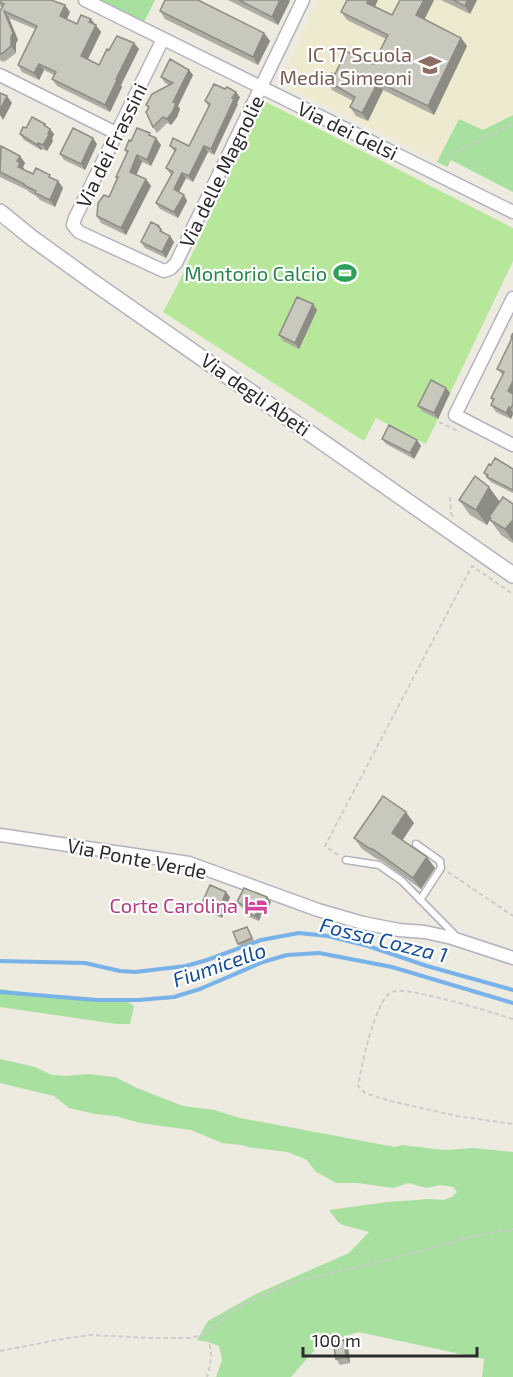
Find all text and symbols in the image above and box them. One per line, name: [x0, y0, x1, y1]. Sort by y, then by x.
place label: IC 17 Scuola Media Simeoni: [279, 42, 412, 89]
school or university icon: IC 17 Scuola Media Simeoni: [417, 52, 443, 78]
street label: Via dei Frassini: [71, 79, 151, 211]
street label: Via delle Magnolie: [174, 91, 268, 251]
street label: Via dei Gelsi: [294, 95, 402, 165]
sports icon: Montorio Calcio: [332, 260, 358, 286]
place label: Montorio Calcio: [184, 261, 327, 285]
street label: Via degli Abeti: [197, 347, 315, 441]
street label: Via Ponte Verde: [65, 833, 209, 883]
hotel icon: Corte Carolina: [243, 892, 269, 918]
place label: Corte Carolina: [109, 893, 238, 917]
water label: Fossa Cozza 1: [318, 911, 450, 967]
water label: Fiumicello: [169, 936, 269, 992]
scale bar: [303, 1320, 477, 1358]
text: 100 m: [312, 1329, 361, 1351]

